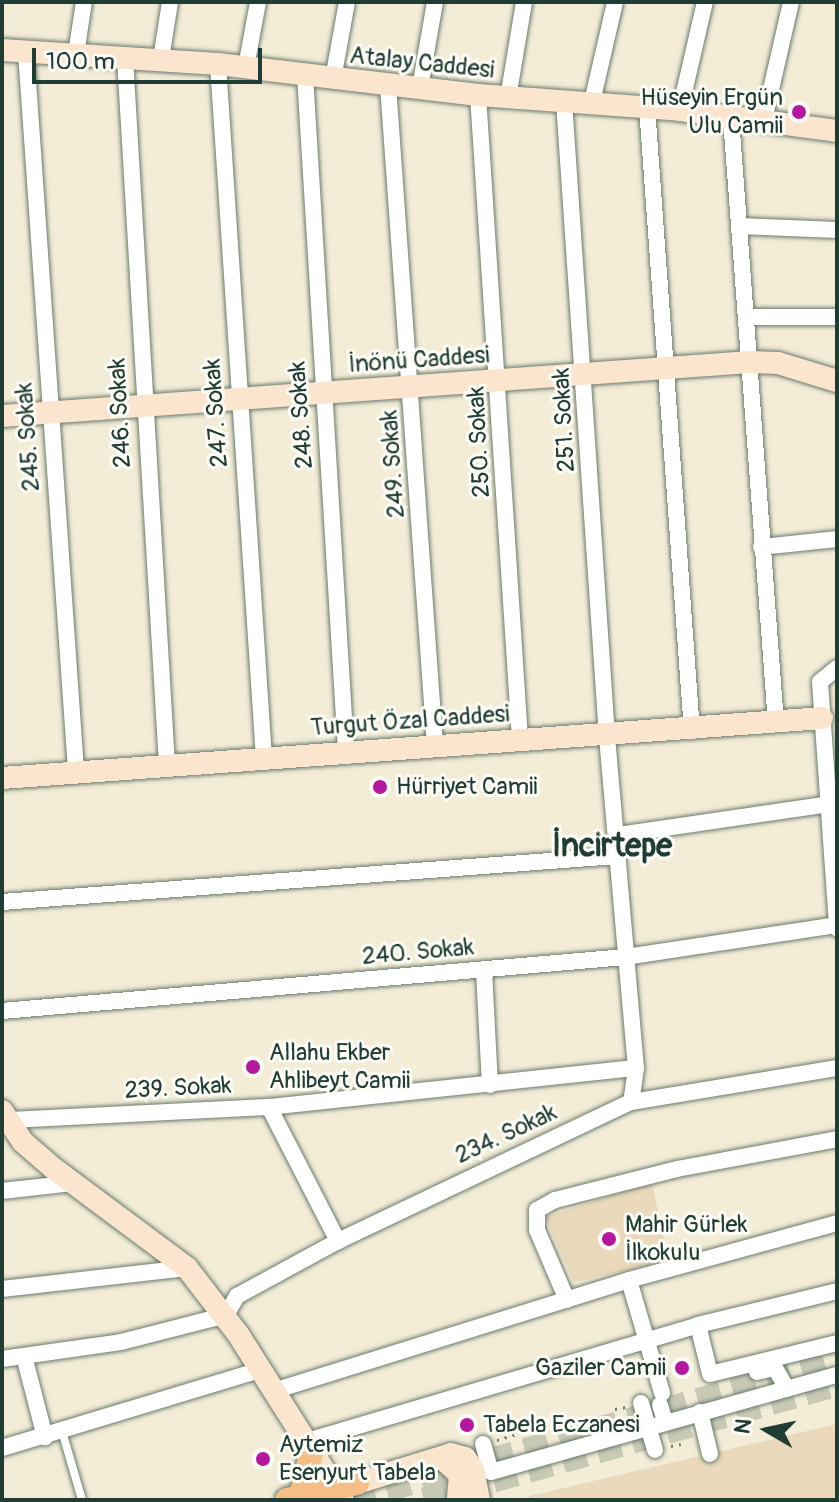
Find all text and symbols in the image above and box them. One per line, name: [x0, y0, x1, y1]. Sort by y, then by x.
scale bar: [36, 32, 266, 82]
street label: Atalay Caddesi: [348, 41, 496, 85]
text: 100 m: [46, 47, 115, 76]
place label: Hüseyin Ergün Ulu Camii: [641, 84, 783, 140]
marker: Hüseyin Ergün Ulu Camii: [790, 103, 808, 121]
street label: İnönü Caddesi: [348, 341, 490, 379]
street label: 246. Sokak: [103, 357, 137, 469]
street label: 247. Sokak: [198, 358, 234, 468]
street label: 248. Sokak: [283, 360, 319, 470]
street label: 251. Sokak: [547, 367, 581, 473]
street label: 245. Sokak: [10, 382, 46, 492]
street label: 250. Sokak: [462, 386, 496, 498]
street label: 249. Sokak: [375, 409, 411, 519]
street label: Turgut Özal Caddesi: [309, 700, 511, 742]
place label: Hürriyet Camii: [396, 773, 538, 801]
marker: Hürriyet Camii: [371, 778, 389, 796]
district label: İncirtepe: [552, 827, 672, 865]
street label: 240. Sokak: [361, 933, 475, 971]
place label: Allahu Ekber Ahlibeyt Camii: [269, 1039, 410, 1095]
marker: Allahu Ekber Ahlibeyt Camii: [244, 1058, 262, 1076]
street label: 239. Sokak: [124, 1071, 232, 1105]
street label: 234. Sokak: [451, 1098, 561, 1170]
place label: Mahir Gürlek İlkokulu: [625, 1211, 747, 1267]
marker: Mahir Gürlek İlkokulu: [600, 1230, 618, 1248]
place label: Gaziler Camii: [535, 1354, 666, 1382]
marker: Gaziler Camii: [673, 1359, 691, 1377]
north arrow: [727, 1390, 807, 1470]
place label: Tabela Eczanesi: [483, 1411, 640, 1439]
marker: Tabela Eczanesi: [458, 1416, 476, 1434]
text: N: [728, 1417, 758, 1436]
place label: Aytemiz Esenyurt Tabela: [279, 1431, 436, 1487]
marker: Aytemiz Esenyurt Tabela: [254, 1450, 272, 1468]

